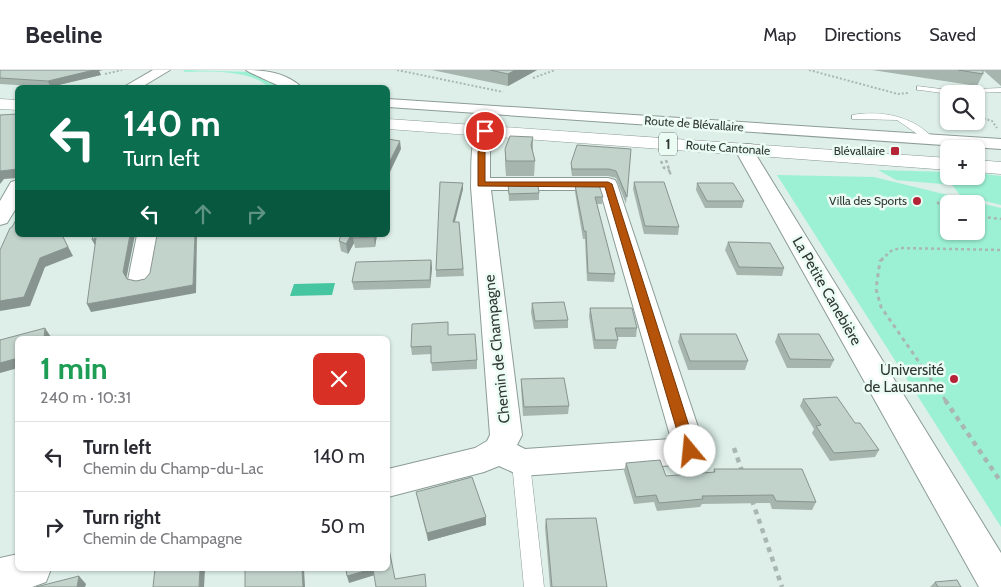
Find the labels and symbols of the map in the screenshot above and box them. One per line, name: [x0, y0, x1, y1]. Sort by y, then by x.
pin: [464, 110, 506, 152]
street label: Route de Blévallaire: [644, 113, 744, 134]
road number: 1: [659, 132, 677, 156]
street label: Route Cantonale: [685, 137, 771, 158]
place label: Blévallaire: [834, 143, 885, 158]
marker: Blévallaire: [889, 145, 901, 157]
place label: Villa des Sports: [829, 193, 907, 208]
marker: Villa des Sports: [911, 195, 923, 207]
street label: La Petite Canebière: [789, 234, 866, 349]
street label: Chemin de Champagne: [480, 273, 514, 424]
place label: Université de Lausanne: [864, 361, 944, 396]
marker: Université de Lausanne: [948, 373, 960, 385]
position arrow: [663, 424, 715, 476]

